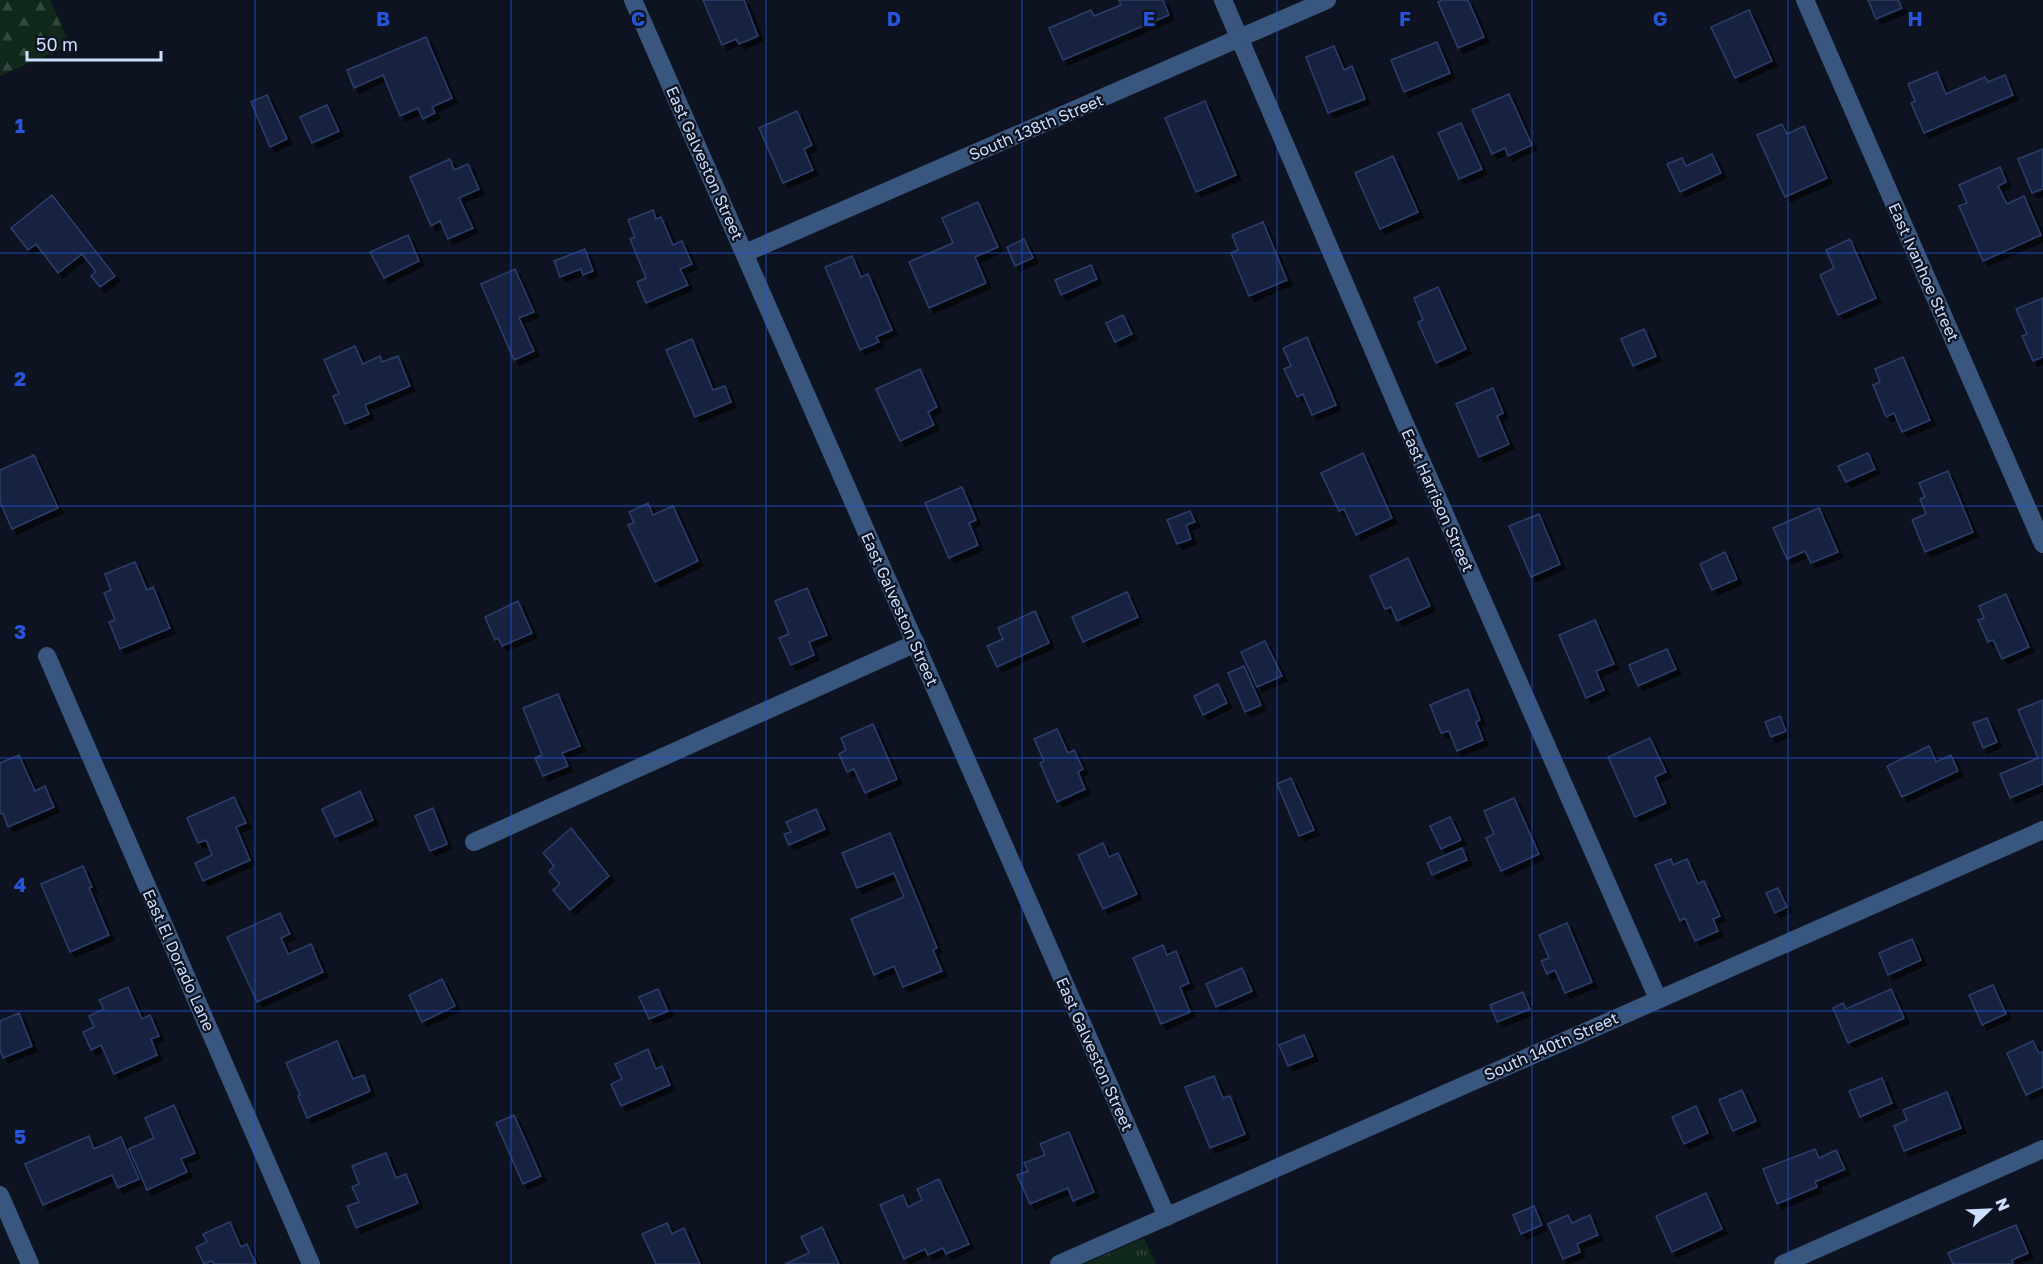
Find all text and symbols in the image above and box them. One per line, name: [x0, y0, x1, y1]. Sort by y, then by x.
text: B: [376, 6, 390, 30]
text: C: [631, 6, 645, 30]
text: D: [887, 6, 901, 30]
text: E: [1143, 6, 1155, 30]
text: F: [1399, 6, 1411, 30]
text: G: [1653, 6, 1667, 30]
text: H: [1907, 6, 1923, 30]
scale bar: [27, 24, 160, 62]
text: 50 m: [36, 33, 78, 55]
street label: East Galveston Street: [662, 83, 748, 243]
street label: South 138th Street: [966, 90, 1106, 164]
text: 1: [15, 113, 25, 137]
street label: East Ivanhoe Street: [1884, 199, 1964, 345]
text: 2: [14, 366, 26, 390]
street label: East Harrison Street: [1397, 425, 1479, 575]
street label: East Galveston Street: [857, 529, 943, 689]
text: 3: [14, 619, 26, 643]
text: 4: [14, 872, 26, 896]
street label: East El Dorado Lane: [139, 886, 219, 1034]
street label: East Galveston Street: [1052, 974, 1138, 1134]
street label: South 140th Street: [1481, 1007, 1621, 1085]
text: 5: [14, 1124, 26, 1148]
north arrow: [1959, 1180, 2019, 1240]
text: N: [1991, 1195, 2014, 1214]

